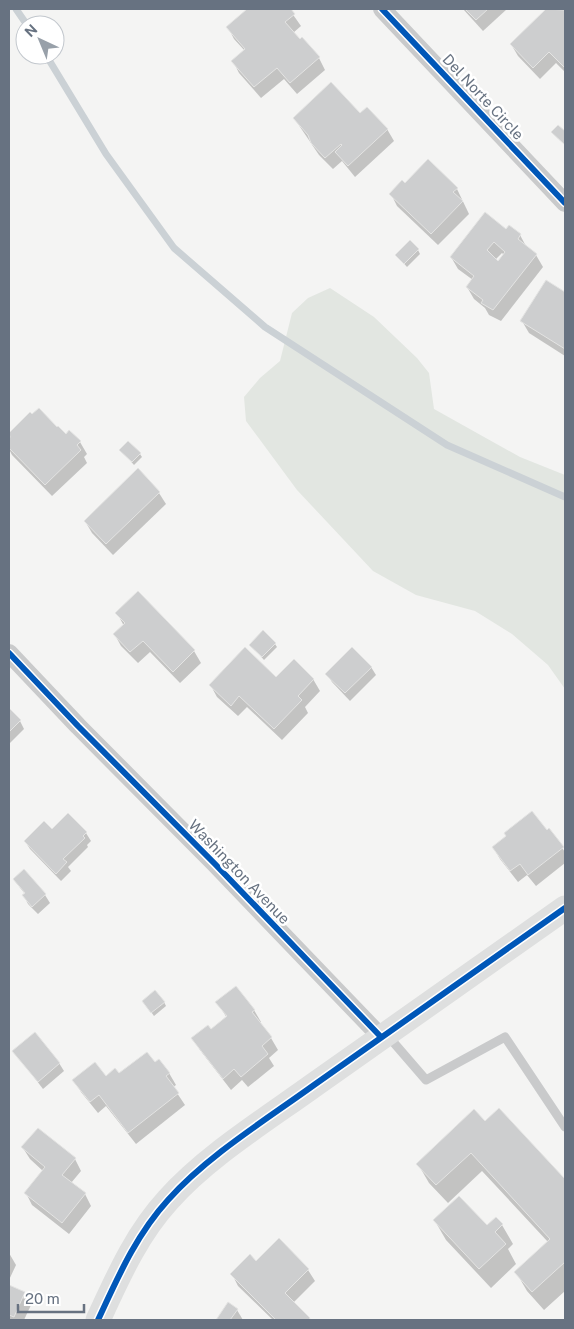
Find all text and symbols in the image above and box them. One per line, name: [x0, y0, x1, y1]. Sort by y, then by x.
north arrow: [15, 15, 65, 65]
text: N: [21, 21, 40, 40]
street label: Del Norte Circle: [439, 50, 527, 143]
street label: Washington Avenue: [185, 816, 293, 927]
scale bar: [18, 1282, 84, 1314]
text: 20 m: [25, 1290, 60, 1307]

